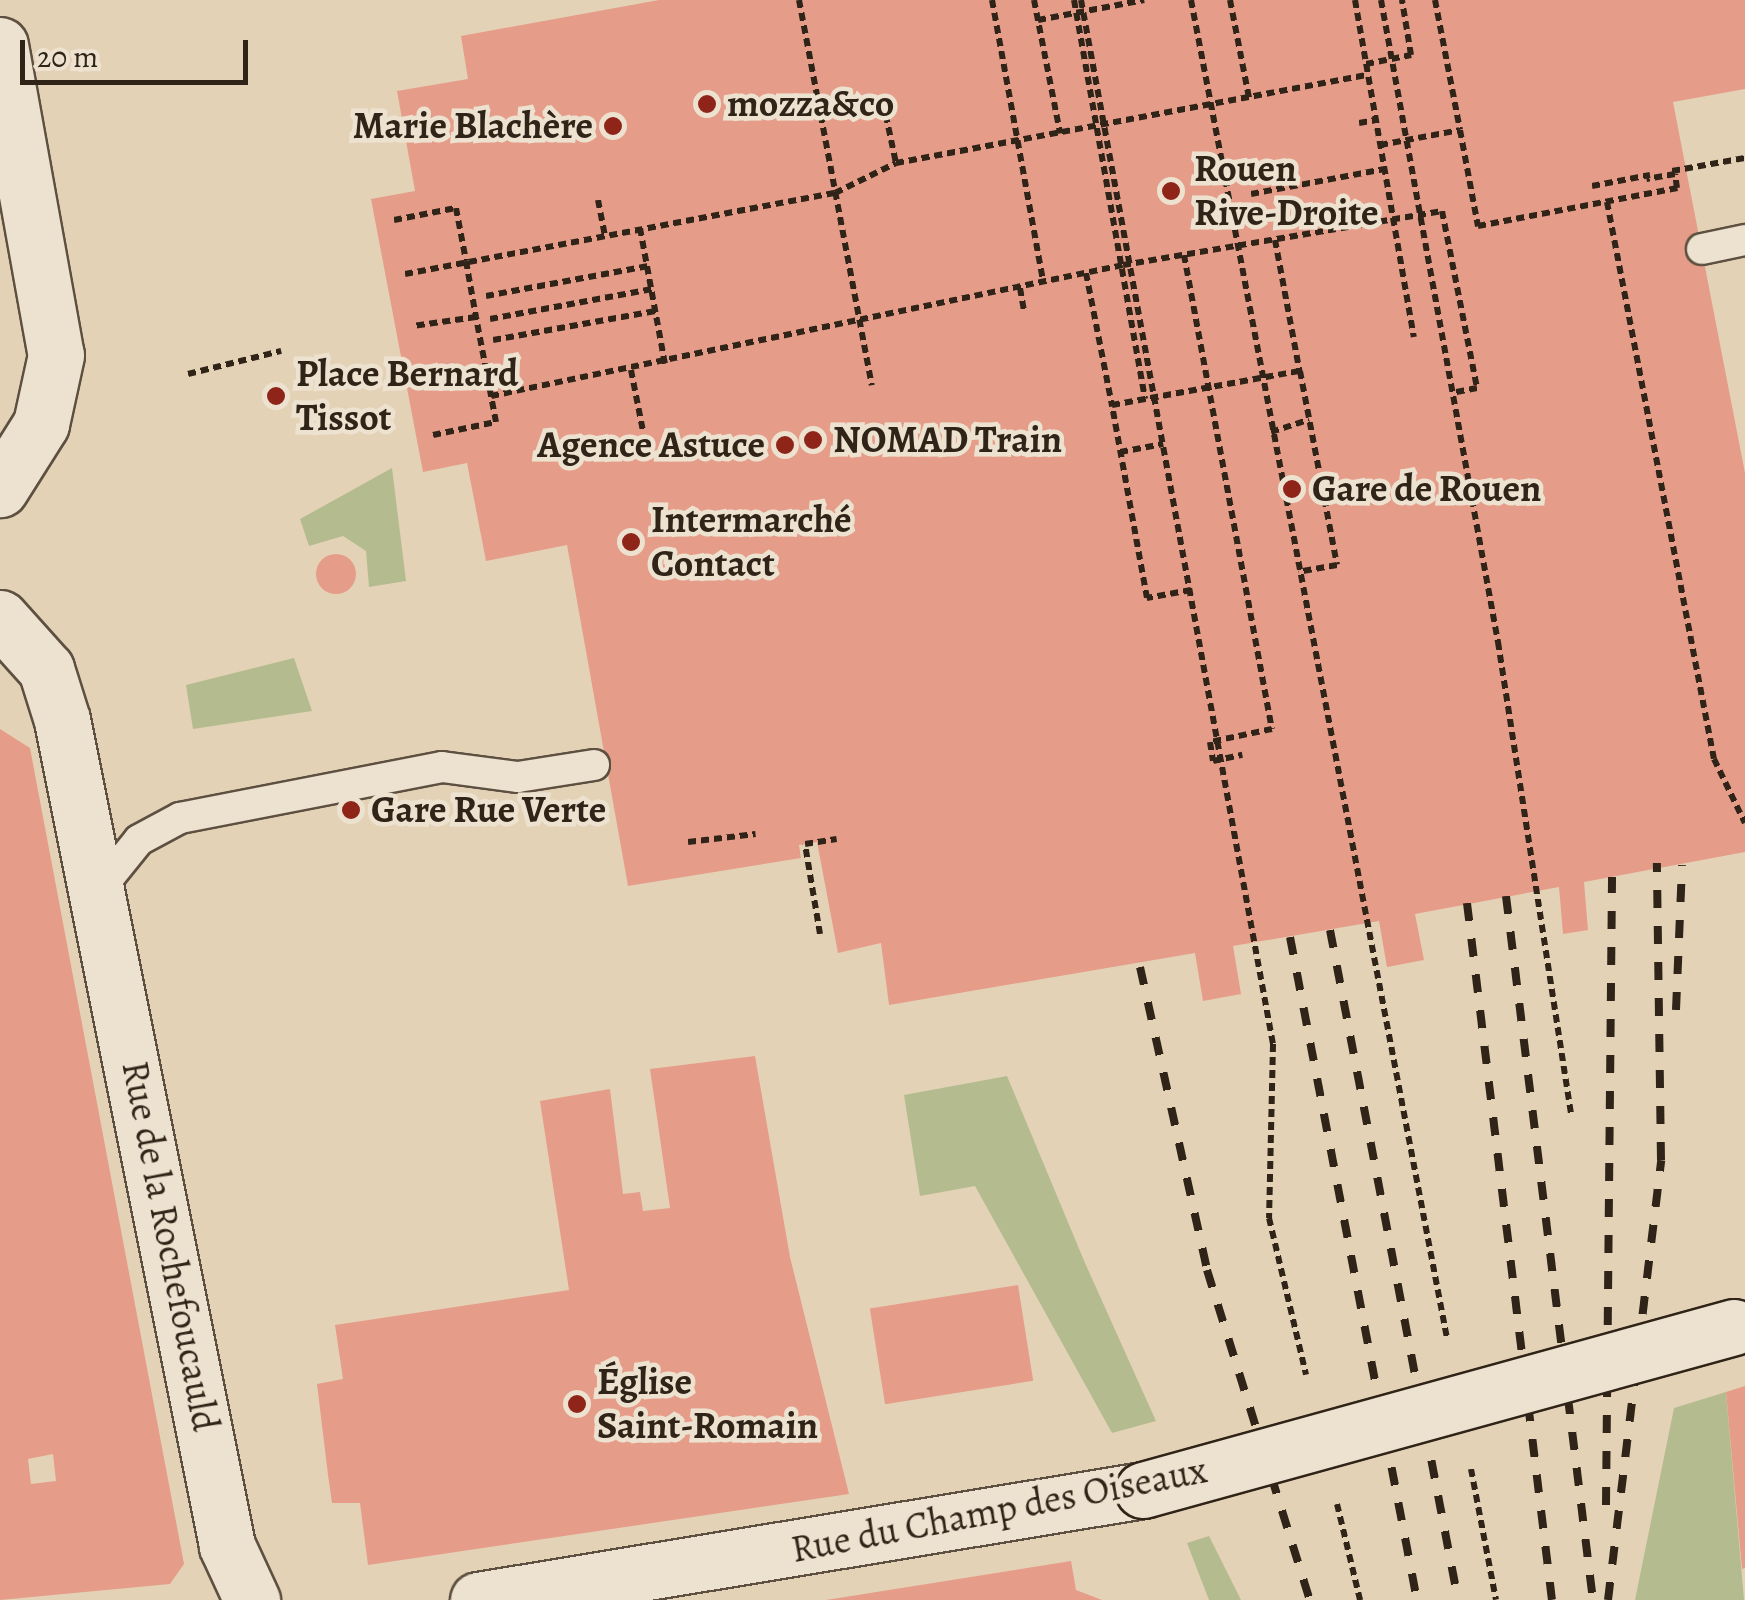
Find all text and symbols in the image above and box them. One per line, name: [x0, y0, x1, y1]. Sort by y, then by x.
scale bar: [25, 20, 252, 82]
text: 20 m: [37, 37, 98, 77]
place label: mozza&co: [727, 81, 894, 127]
marker: mozza&co: [696, 93, 718, 115]
place label: Marie Blachère: [353, 103, 593, 149]
marker: Marie Blachère: [602, 115, 624, 137]
place label: Rouen Rive-Droite: [1194, 146, 1379, 235]
marker: Rouen Rive-Droite: [1158, 178, 1184, 204]
place label: Place Bernard Tissot: [296, 351, 518, 440]
marker: Place Bernard Tissot: [265, 385, 287, 407]
place label: NOMAD Train: [833, 417, 1062, 463]
place label: Agence Astuce: [537, 422, 765, 468]
marker: NOMAD Train: [802, 429, 824, 451]
marker: Agence Astuce: [774, 434, 796, 456]
place label: Gare de Rouen: [1312, 466, 1541, 512]
marker: Gare de Rouen: [1281, 478, 1303, 500]
place label: Intermarché Contact: [651, 497, 852, 586]
marker: Intermarché Contact: [620, 531, 642, 553]
place label: Gare Rue Verte: [371, 787, 606, 833]
marker: Gare Rue Verte: [340, 799, 362, 821]
street label: Rue de la Rochefoucauld: [112, 1057, 228, 1435]
place label: Église Saint-Romain: [597, 1359, 818, 1448]
marker: Église Saint-Romain: [566, 1393, 588, 1415]
street label: Rue du Champ des Oiseaux: [787, 1447, 1211, 1573]

